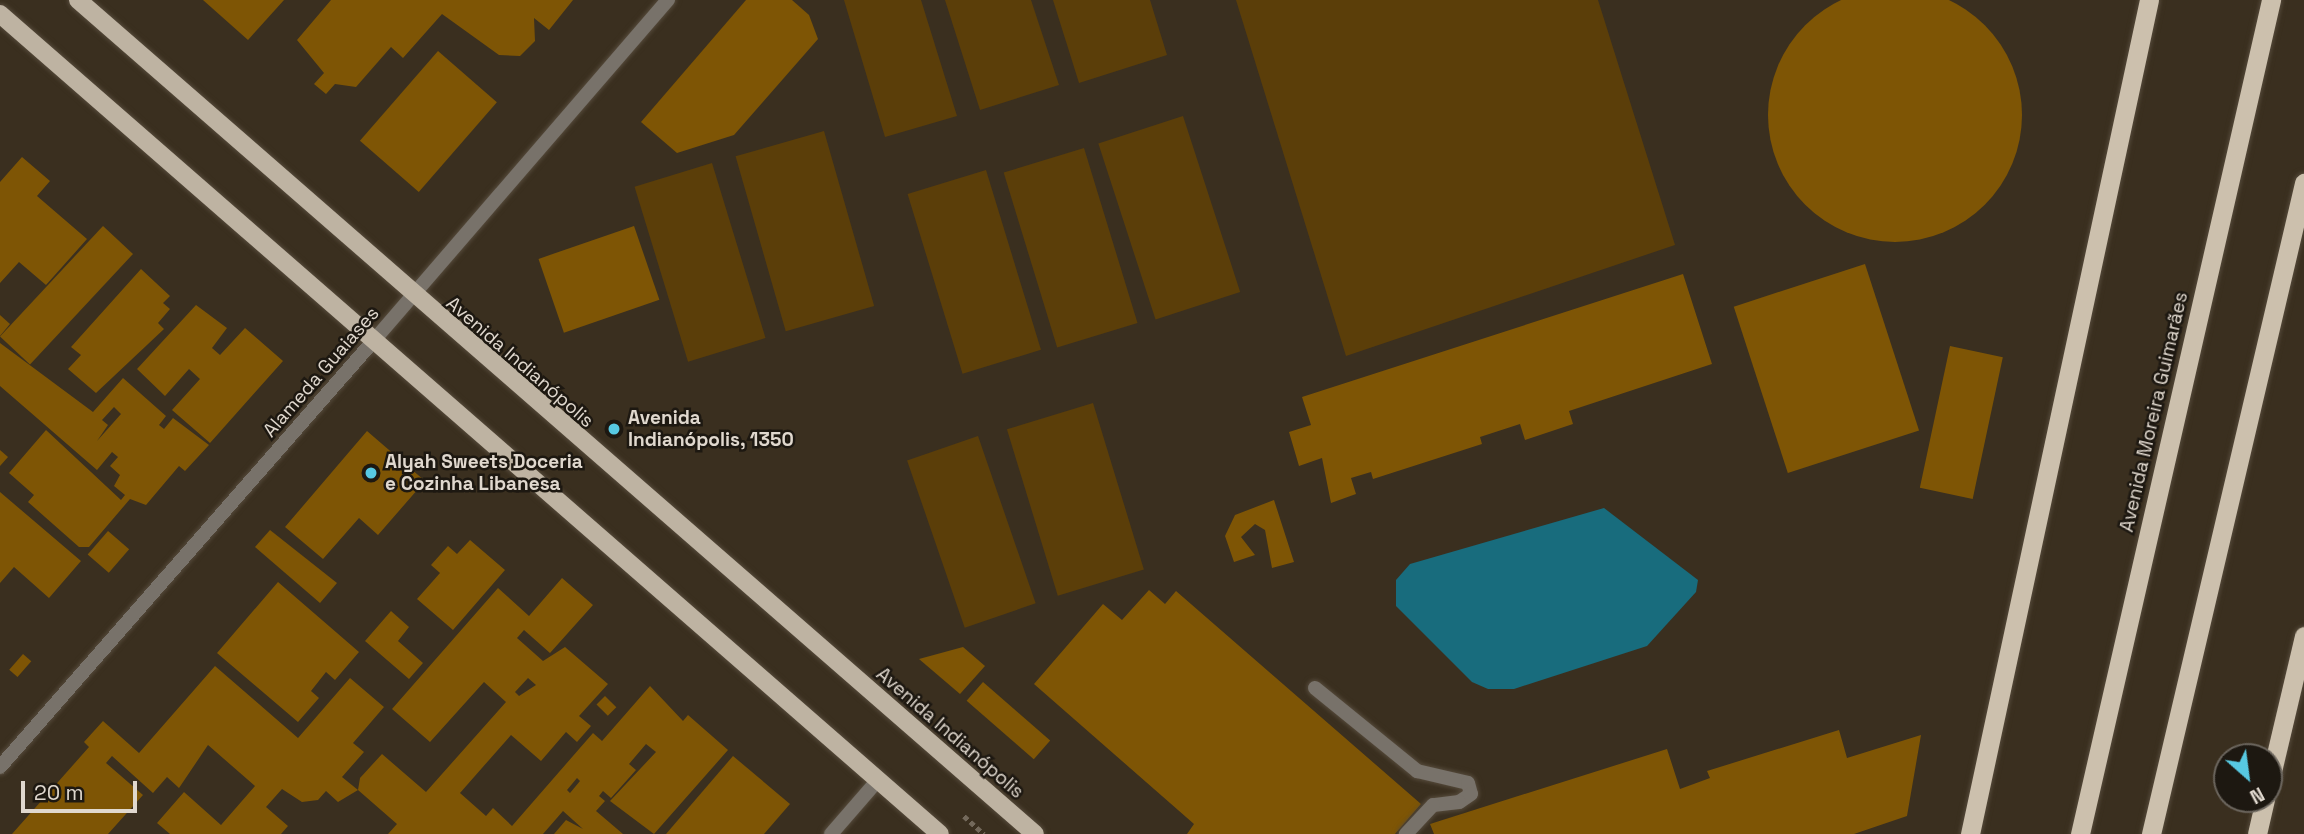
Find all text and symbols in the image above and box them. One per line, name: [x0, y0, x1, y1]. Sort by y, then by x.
street label: Avenida Moreira Guimarães: [2115, 290, 2193, 534]
street label: Avenida Indianópolis: [442, 292, 598, 432]
street label: Alameda Guaiases: [258, 302, 384, 442]
place label: Avenida Indianópolis, 1350: [628, 407, 794, 451]
marker: Avenida Indianópolis, 1350: [606, 421, 622, 437]
place label: Alyah Sweets Doceria e Cozinha Libanesa: [385, 451, 583, 495]
marker: Alyah Sweets Doceria e Cozinha Libanesa: [363, 465, 379, 481]
street label: Avenida Indianópolis: [872, 663, 1028, 803]
north arrow: [2213, 743, 2283, 813]
scale bar: [24, 768, 140, 812]
text: 20 m: [34, 779, 84, 806]
text: N: [2246, 781, 2269, 809]

